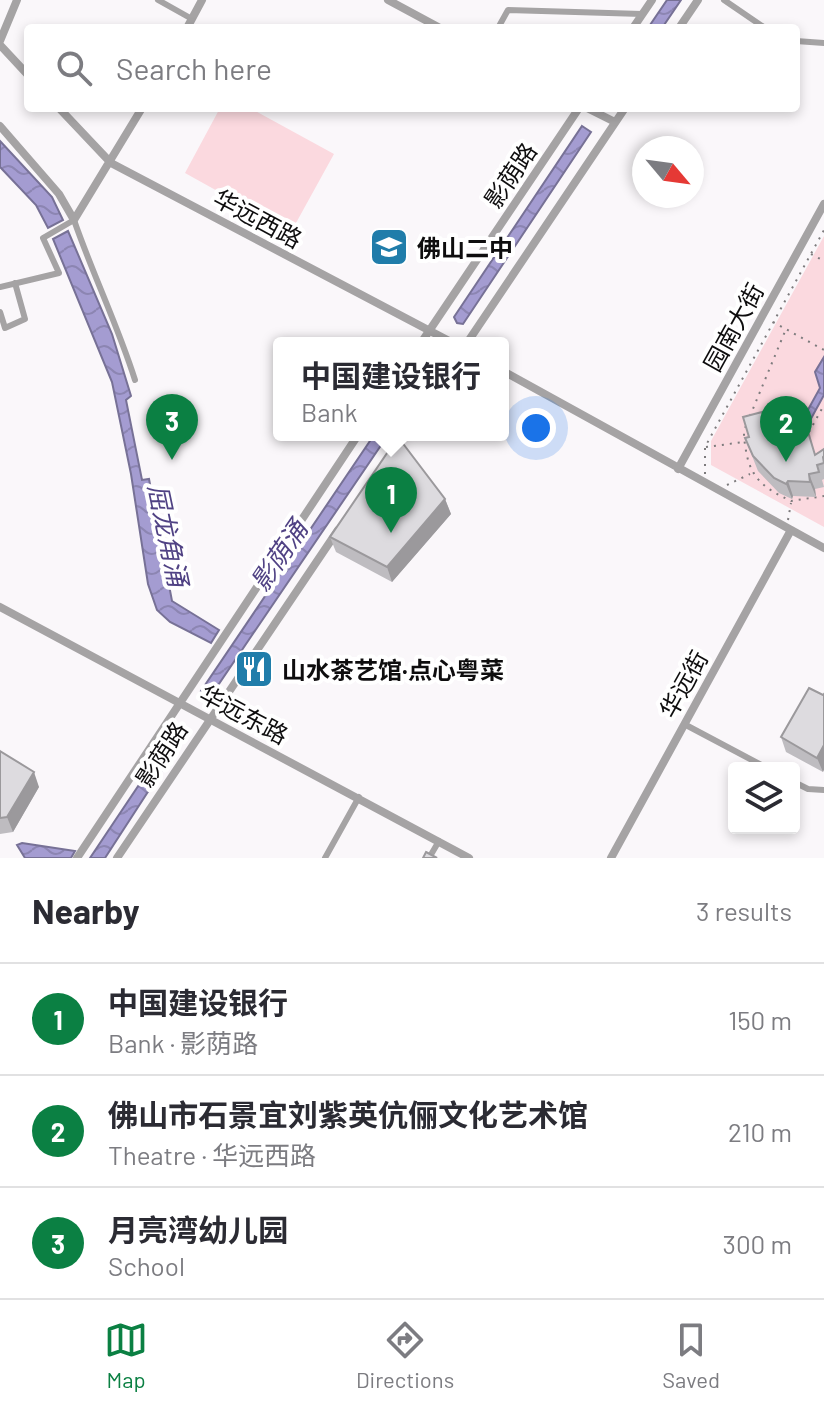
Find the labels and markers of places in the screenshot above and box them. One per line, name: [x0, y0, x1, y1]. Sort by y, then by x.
school or university icon: 佛山二中: [368, 226, 410, 268]
place label: 佛山二中: [417, 233, 513, 262]
pin: 3: [146, 394, 198, 460]
pin: 2: [760, 396, 812, 462]
pin: 1: [365, 467, 417, 533]
restaurant icon: 山水茶艺馆·点心粤菜: [233, 648, 275, 690]
place label: 山水茶艺馆·点心粤菜: [282, 655, 504, 684]

